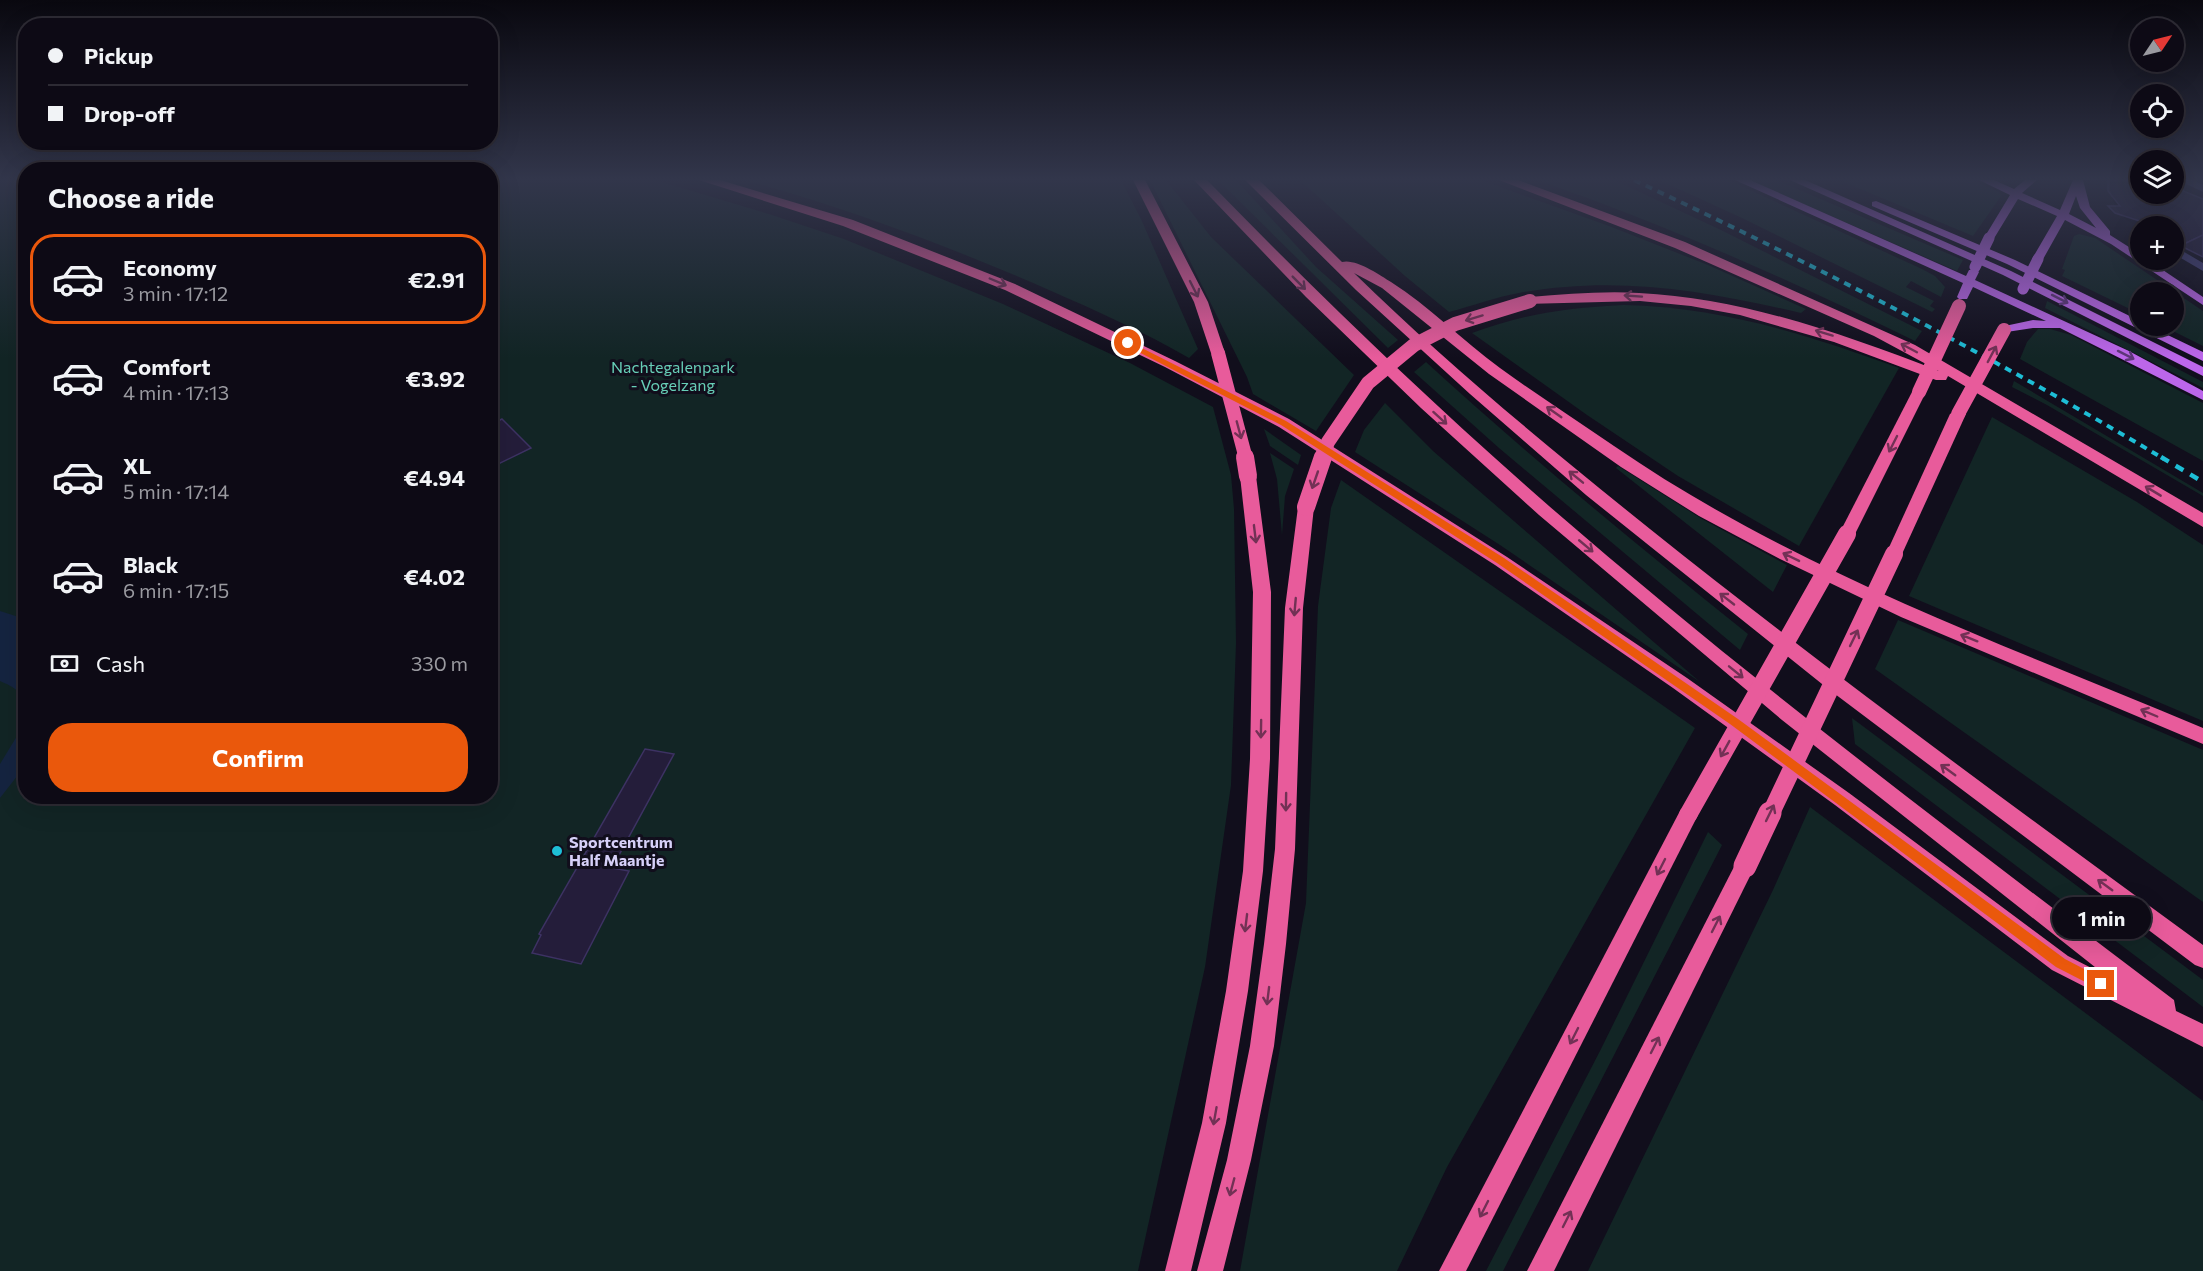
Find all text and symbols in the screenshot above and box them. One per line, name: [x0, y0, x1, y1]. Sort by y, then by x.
north arrow: [2130, 18, 2184, 72]
map controls: [2130, 18, 2184, 336]
text: Pickup: [84, 42, 153, 69]
button: locate: [2130, 84, 2184, 138]
text: Drop-off: [84, 100, 175, 127]
button: layers: [2130, 150, 2184, 204]
text: Choose a ride: [48, 181, 214, 214]
button: +: [2130, 216, 2184, 270]
icon: car: [51, 252, 105, 306]
text: Economy: [123, 254, 217, 281]
text: €2.91: [408, 266, 465, 293]
one-way arrow: [1291, 276, 1306, 291]
one-way arrow: [989, 277, 1007, 288]
one-way arrow: [1188, 280, 1200, 297]
text: 3 min · 17:12: [123, 281, 228, 305]
button: −: [2130, 282, 2184, 336]
one-way arrow: [1623, 290, 1643, 301]
one-way arrow: [2050, 293, 2068, 305]
one-way arrow: [1465, 313, 1484, 324]
one-way arrow: [1815, 327, 1834, 338]
route start: [1114, 329, 1141, 356]
one-way arrow: [1901, 342, 1918, 354]
one-way arrow: [1986, 345, 1998, 363]
one-way arrow: [2117, 350, 2135, 361]
icon: car: [51, 351, 105, 405]
text: Comfort: [123, 353, 211, 380]
park label: Nachtegalenpark - Vogelzang: [611, 357, 735, 394]
text: €3.92: [406, 365, 465, 392]
text: 4 min · 17:13: [123, 380, 229, 404]
one-way arrow: [1546, 406, 1563, 418]
one-way arrow: [1432, 411, 1447, 425]
one-way arrow: [1233, 420, 1245, 439]
one-way arrow: [1887, 435, 1899, 452]
icon: car: [51, 450, 105, 504]
text: XL: [123, 452, 151, 479]
text: €4.94: [404, 464, 465, 491]
one-way arrow: [1309, 470, 1320, 489]
one-way arrow: [1568, 470, 1584, 483]
text: 5 min · 17:14: [123, 479, 229, 503]
one-way arrow: [2145, 485, 2162, 497]
one-way arrow: [1250, 524, 1261, 544]
one-way arrow: [1578, 540, 1594, 553]
icon: car: [51, 549, 105, 603]
text: Black: [123, 551, 178, 578]
one-way arrow: [1783, 551, 1801, 563]
text: €4.02: [404, 563, 465, 590]
text: 6 min · 17:15: [123, 578, 229, 602]
one-way arrow: [1720, 593, 1736, 606]
one-way arrow: [1289, 597, 1300, 617]
one-way arrow: [1848, 629, 1860, 647]
one-way arrow: [1960, 632, 1979, 643]
icon: cash: [48, 647, 81, 680]
text: Cash: [96, 650, 145, 677]
text: 330 m: [411, 651, 468, 675]
one-way arrow: [1728, 665, 1744, 678]
one-way arrow: [2140, 707, 2159, 718]
one-way arrow: [1255, 718, 1267, 738]
button: Confirm: [48, 723, 468, 792]
one-way arrow: [1719, 740, 1731, 757]
one-way arrow: [1941, 764, 1957, 776]
one-way arrow: [1280, 791, 1292, 811]
one-way arrow: [1764, 805, 1776, 823]
place label: Sportcentrum Half Maantje: [569, 832, 673, 869]
marker: Sportcentrum Half Maantje: [550, 844, 564, 858]
one-way arrow: [1655, 858, 1667, 875]
one-way arrow: [2098, 879, 2114, 892]
callout: 1 min: [2052, 897, 2150, 939]
text: 1 min: [2078, 906, 2125, 930]
one-way arrow: [1240, 913, 1251, 933]
one-way arrow: [1710, 916, 1722, 934]
route end: [2087, 970, 2114, 997]
one-way arrow: [1262, 986, 1273, 1005]
one-way arrow: [1568, 1026, 1579, 1044]
one-way arrow: [1650, 1036, 1661, 1054]
one-way arrow: [1209, 1105, 1220, 1125]
one-way arrow: [1226, 1178, 1237, 1197]
one-way arrow: [1478, 1200, 1490, 1218]
one-way arrow: [1561, 1210, 1573, 1228]

